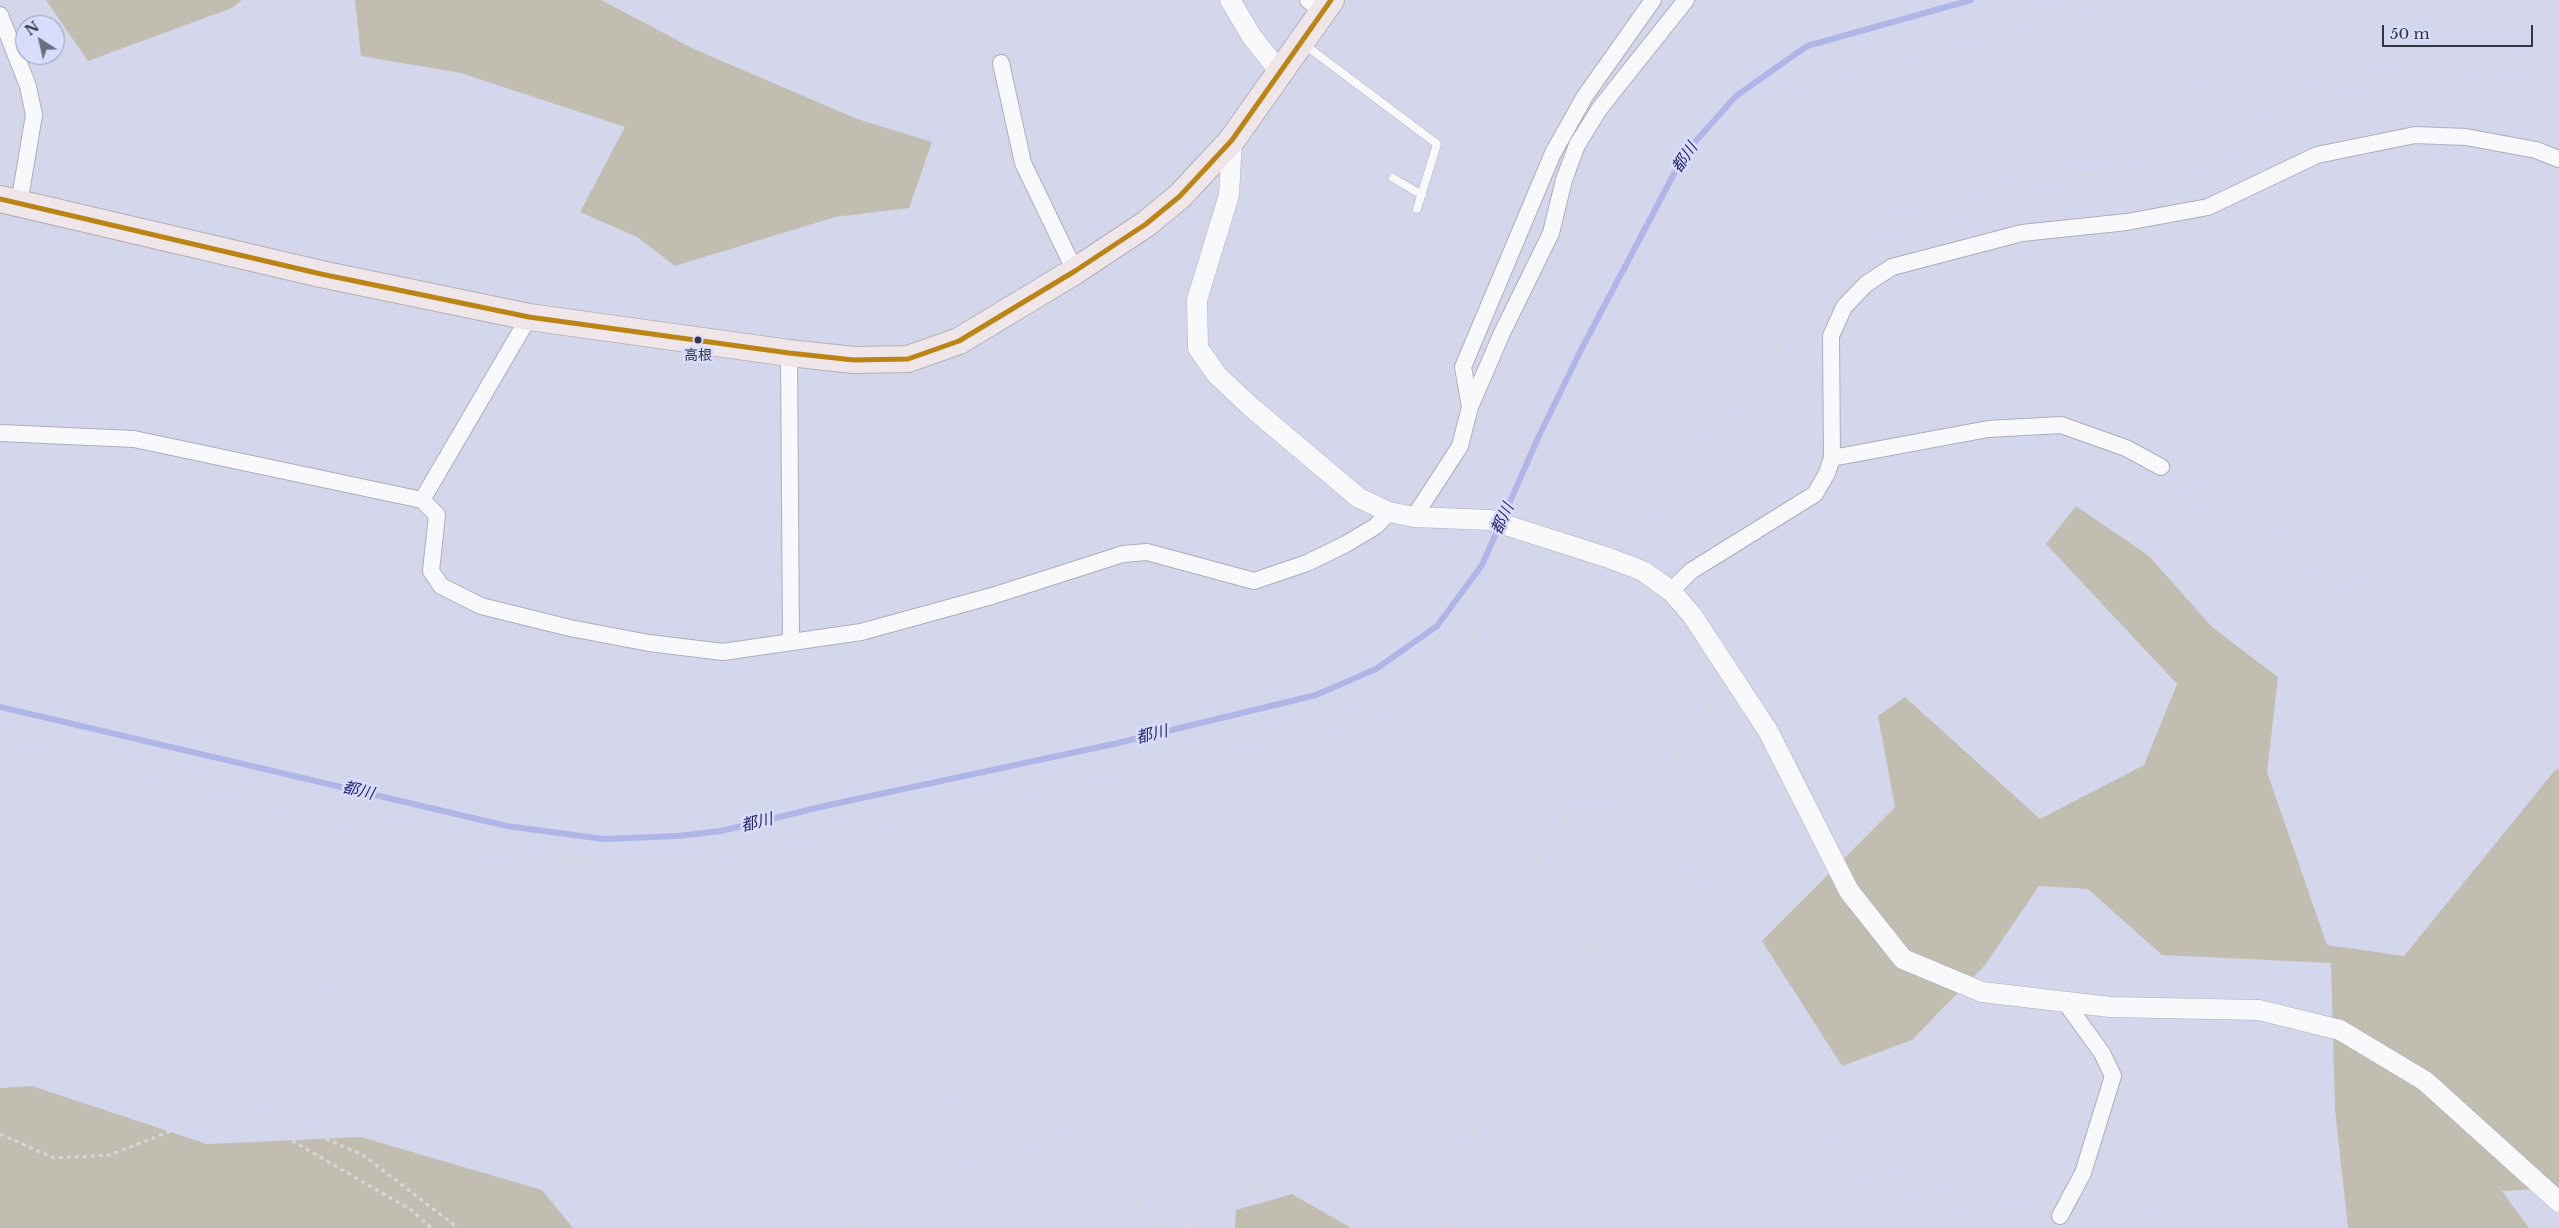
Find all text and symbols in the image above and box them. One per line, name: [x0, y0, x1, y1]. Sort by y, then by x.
north arrow: [15, 15, 65, 65]
scale bar: [2384, 15, 2535, 47]
text: N: [21, 17, 43, 40]
text: 50 m: [2390, 24, 2430, 43]
water label: 都川: [1668, 139, 1702, 177]
marker: 高根: [693, 335, 703, 345]
place label: 高根: [684, 348, 712, 364]
water label: 都川: [1488, 500, 1518, 538]
water label: 都川: [1134, 722, 1170, 748]
water label: 都川: [340, 778, 376, 804]
water label: 都川: [739, 810, 775, 836]

